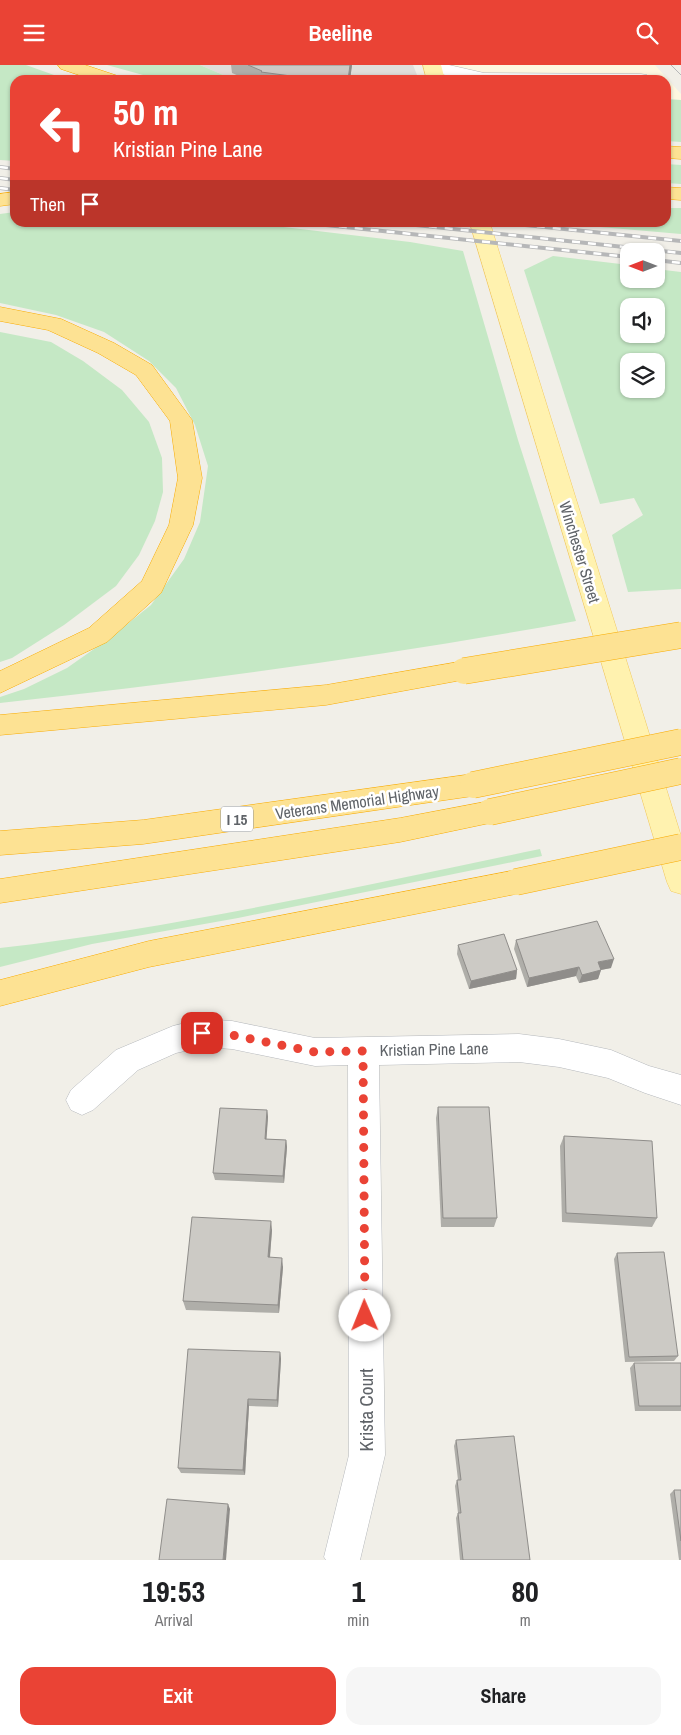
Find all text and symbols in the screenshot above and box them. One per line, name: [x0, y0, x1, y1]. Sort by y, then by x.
text: Beeline: [308, 18, 373, 48]
icon: menu: [20, 19, 48, 47]
icon: search: [633, 19, 661, 47]
text: 50 m: [113, 89, 178, 136]
icon: left: [30, 95, 95, 160]
text: Kristian Pine Lane: [113, 134, 262, 164]
icon: arrive: [76, 190, 104, 218]
text: Then: [30, 191, 66, 217]
north arrow: [620, 243, 665, 287]
map controls: [620, 243, 665, 398]
button: sound: [620, 298, 665, 343]
button: layers: [620, 353, 665, 398]
street label: Winchester Street: [554, 499, 606, 606]
street label: Veterans Memorial Highway: [274, 780, 441, 824]
road number: I 15: [221, 807, 253, 831]
pin: [181, 1012, 223, 1054]
icon: arrive: [188, 1019, 216, 1047]
street label: Kristian Pine Lane: [379, 1037, 489, 1061]
position arrow: [338, 1289, 390, 1341]
street label: Krista Court: [353, 1368, 379, 1452]
text: 19:53: [142, 1571, 205, 1611]
text: 1: [351, 1571, 365, 1611]
text: 80: [511, 1571, 539, 1611]
text: Arrival: [155, 1609, 193, 1631]
text: min: [347, 1609, 369, 1631]
text: m: [520, 1609, 531, 1631]
button: Exit: [20, 1667, 336, 1725]
button: Share: [346, 1667, 661, 1725]

